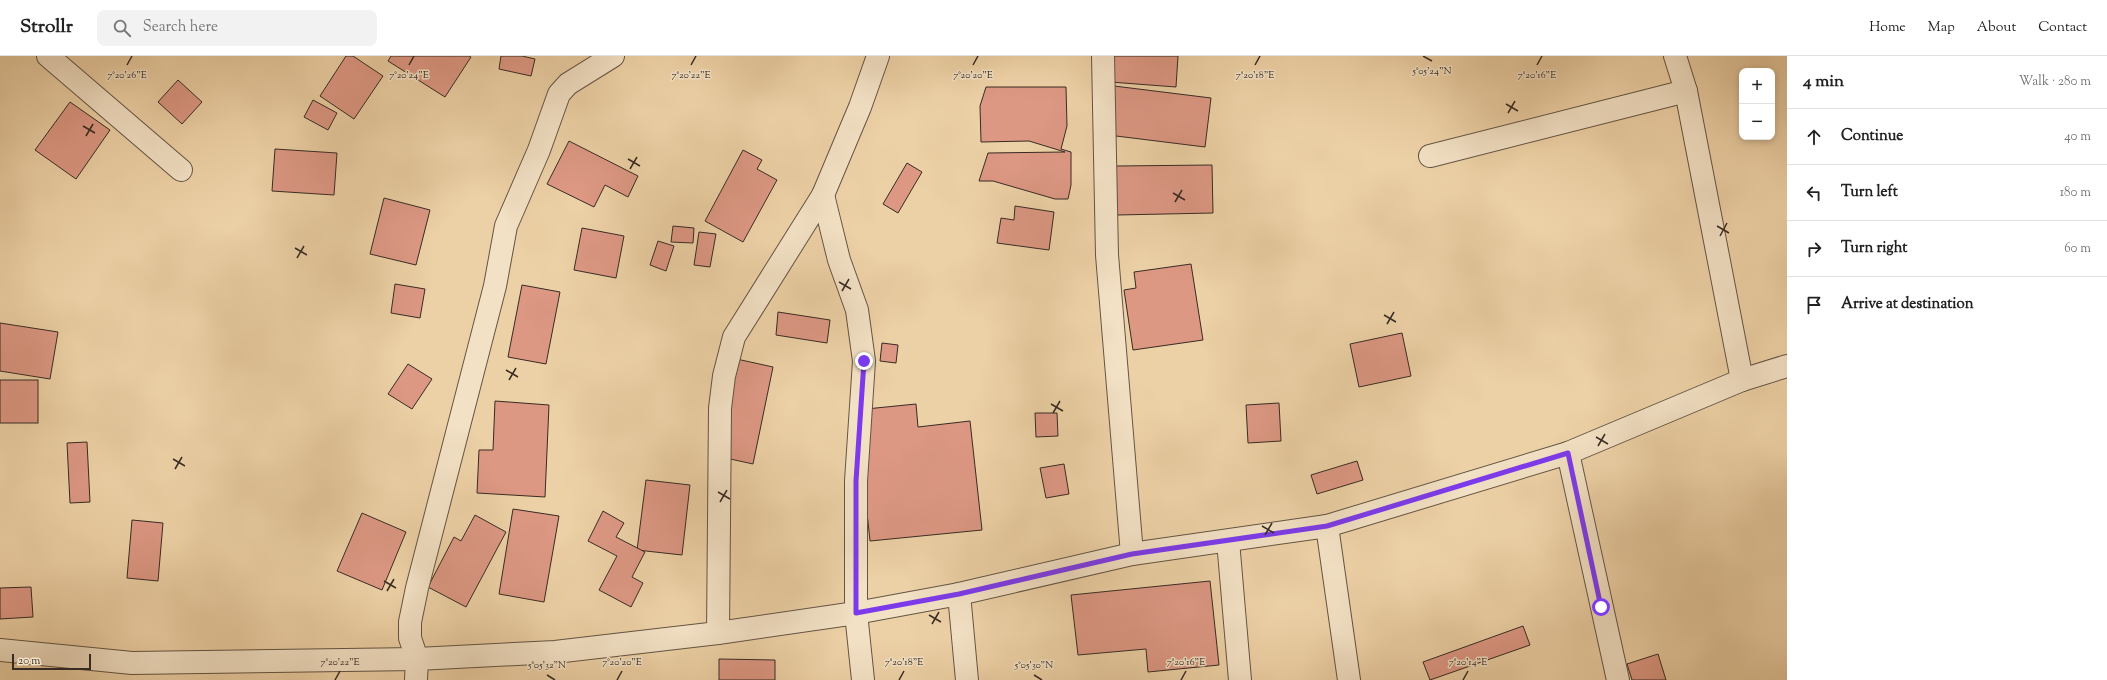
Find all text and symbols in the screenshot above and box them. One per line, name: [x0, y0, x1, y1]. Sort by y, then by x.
search box: [97, 10, 377, 46]
text: Strollr: [20, 14, 73, 41]
icon: search: [111, 17, 133, 39]
text: Search here: [143, 17, 218, 38]
text: Home: [1869, 18, 1906, 38]
text: Map: [1928, 18, 1955, 38]
text: About: [1977, 18, 2016, 38]
text: Contact: [2038, 18, 2087, 38]
text: 5°05'24"N: [1412, 64, 1451, 79]
text: 7°20'26"E: [107, 68, 147, 83]
text: 7°20'24"E: [389, 68, 429, 83]
text: 7°20'22"E: [671, 68, 711, 83]
text: 7°20'20"E: [953, 68, 993, 83]
text: 7°20'18"E: [1236, 68, 1274, 83]
text: 7°20'16"E: [1518, 68, 1556, 83]
map controls: [1739, 68, 1775, 140]
button: +: [1739, 68, 1775, 104]
text: 4 min: [1803, 70, 1844, 94]
text: Walk · 280 m: [2019, 73, 2091, 91]
button: −: [1739, 104, 1775, 140]
icon: ahead: [1803, 126, 1825, 148]
text: Continue: [1841, 126, 1903, 147]
text: 40 m: [2064, 128, 2091, 146]
icon: left: [1803, 182, 1825, 204]
text: Turn left: [1841, 182, 1898, 203]
text: 180 m: [2060, 184, 2091, 202]
icon: right: [1803, 238, 1825, 260]
text: Turn right: [1841, 238, 1907, 259]
text: 60 m: [2064, 240, 2091, 258]
icon: arrive: [1803, 294, 1825, 316]
text: Arrive at destination: [1841, 294, 1974, 315]
route end: [855, 352, 873, 370]
route start: [1592, 598, 1610, 616]
scale bar: [12, 652, 91, 671]
text: 20 m: [18, 653, 40, 669]
text: 7°20'22"E: [320, 655, 360, 670]
text: 7°20'20"E: [602, 655, 642, 670]
text: 7°20'18"E: [885, 655, 923, 670]
text: 7°20'16"E: [1167, 655, 1205, 670]
text: 7°20'14"E: [1449, 655, 1487, 670]
text: 5°05'32"N: [527, 658, 566, 673]
text: 5°05'30"N: [1014, 658, 1053, 673]

